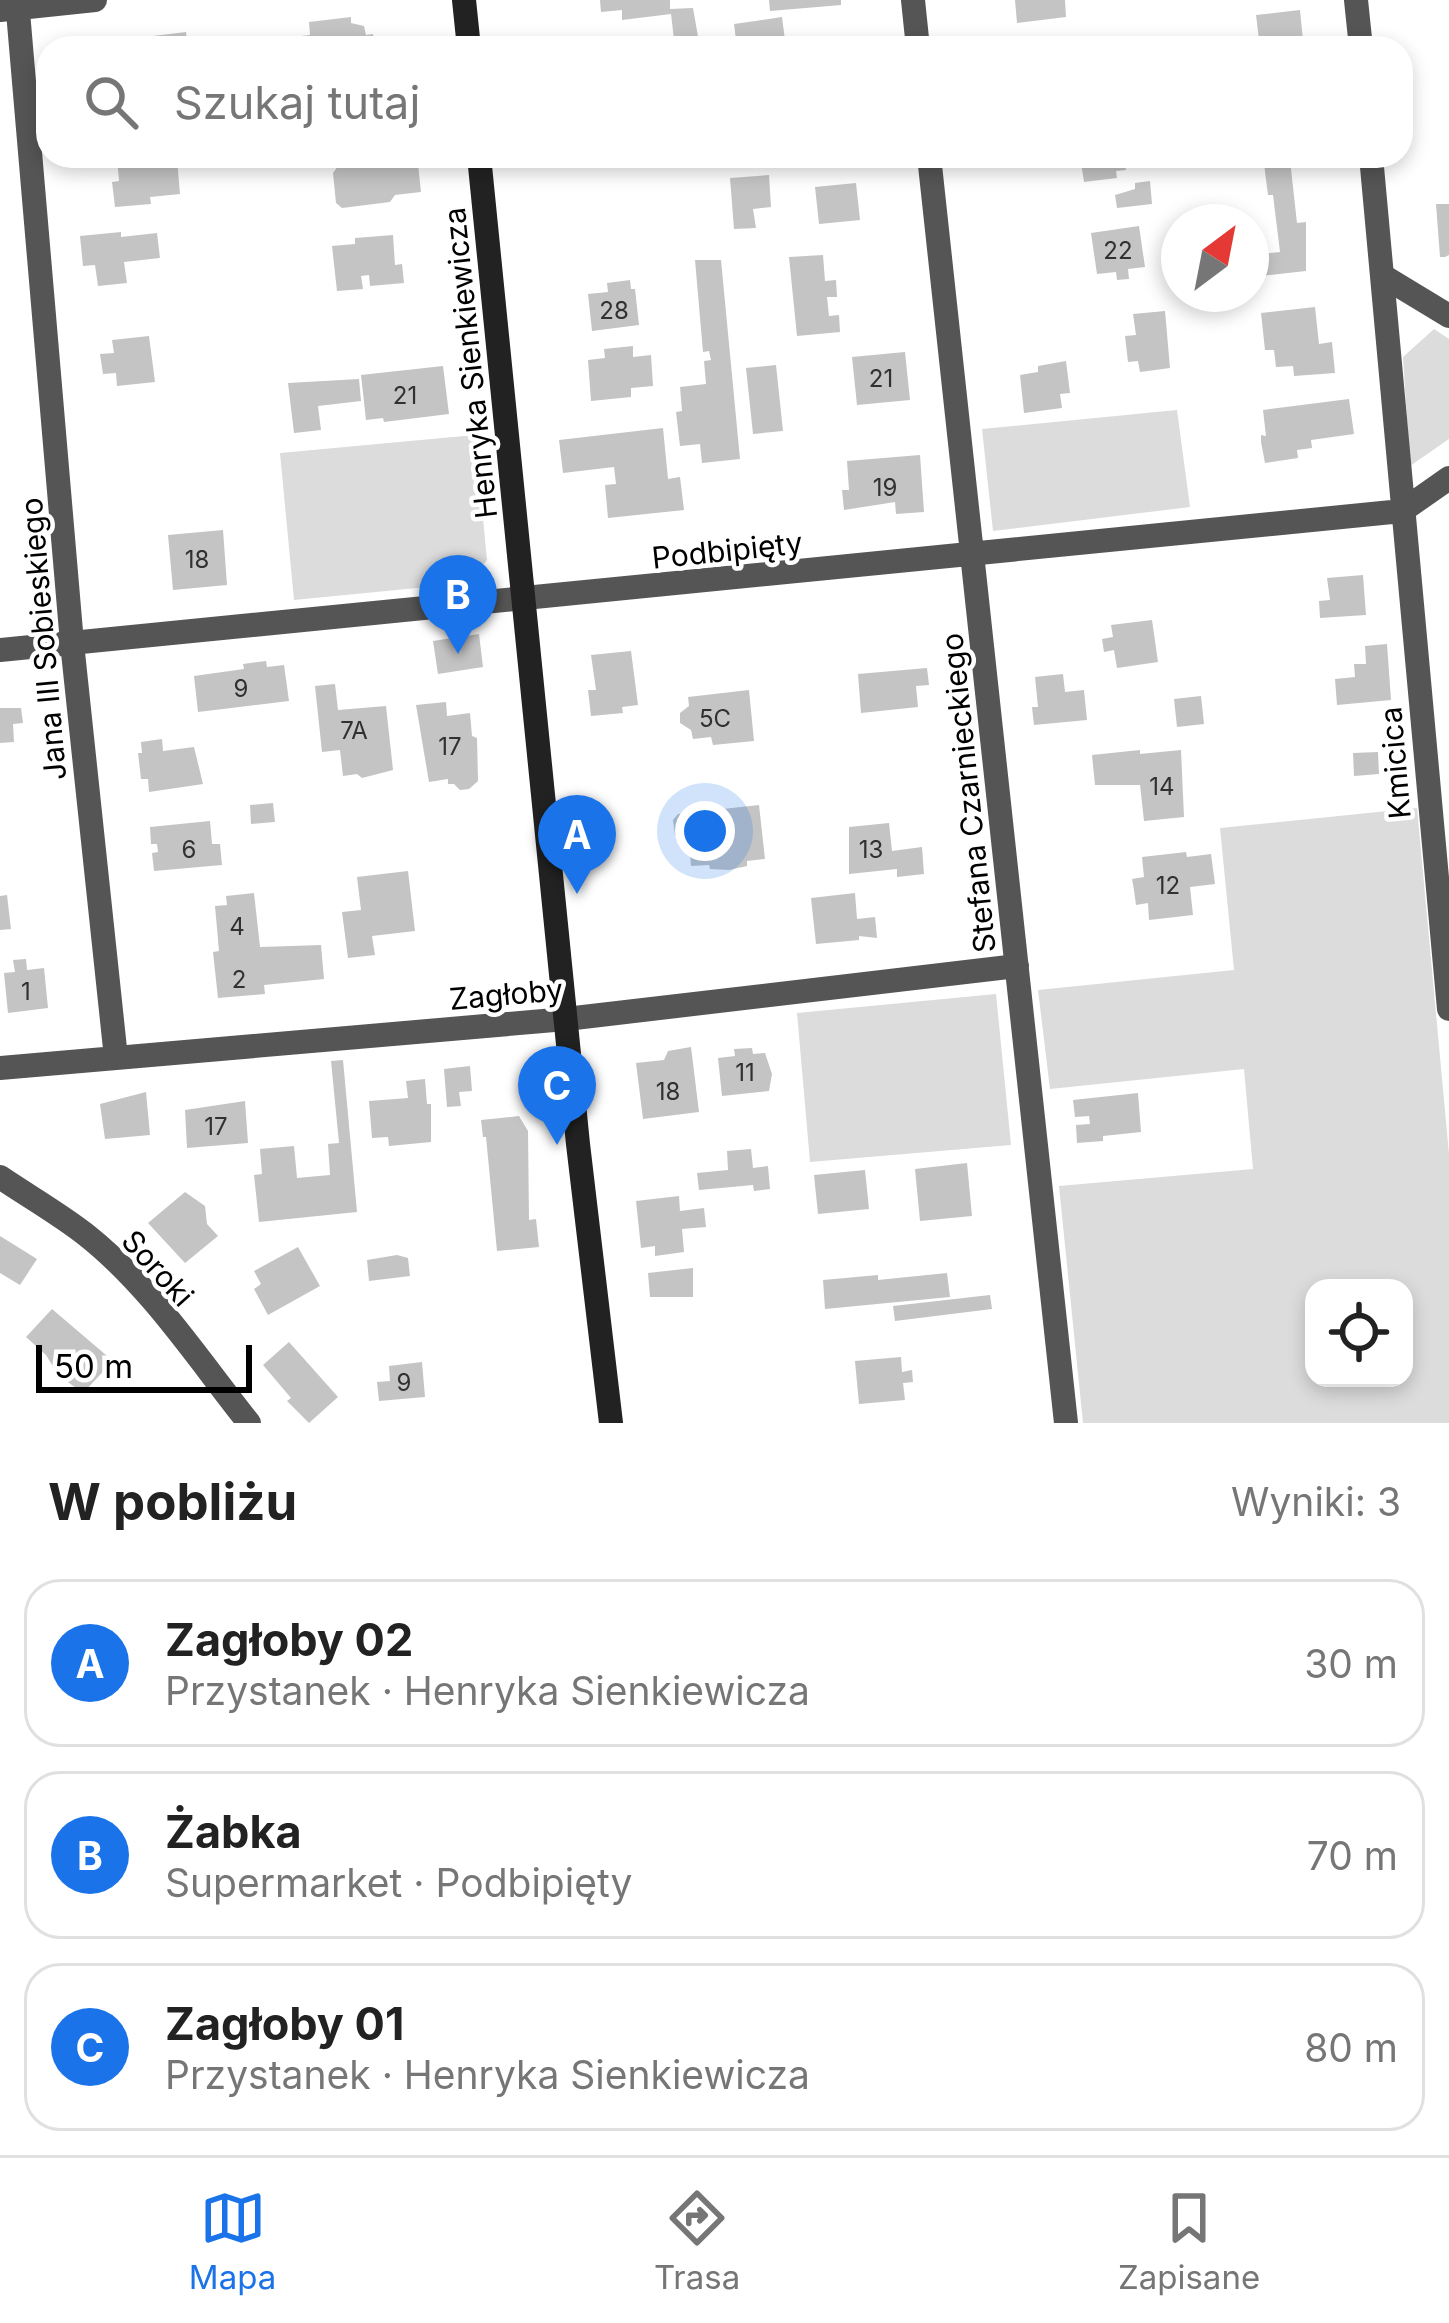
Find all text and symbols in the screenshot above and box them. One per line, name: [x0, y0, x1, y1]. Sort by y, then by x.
search box: [36, 36, 1413, 168]
icon: search: [78, 69, 144, 135]
text: Szukaj tutaj: [174, 75, 420, 130]
north arrow: [1161, 204, 1269, 312]
street label: Henryka Sienkiewicza: [436, 206, 504, 520]
house number: 22: [1103, 236, 1133, 265]
house number: 28: [599, 296, 629, 325]
house number: 21: [869, 364, 893, 393]
house number: 21: [393, 381, 417, 410]
house number: 19: [873, 473, 897, 502]
street label: Jana III Sobieskiego: [13, 496, 73, 782]
street label: Podbipięty: [650, 524, 804, 576]
house number: 18: [185, 545, 209, 574]
pin: B: [419, 555, 497, 654]
street label: Stefana Czarnieckiego: [933, 631, 1003, 955]
house number: 9: [234, 674, 248, 703]
house number: 5C: [699, 704, 731, 733]
street label: Kmicica: [1372, 705, 1418, 821]
house number: 7A: [340, 716, 368, 745]
house number: 17: [438, 732, 462, 761]
house number: 14: [1149, 772, 1175, 801]
pin: A: [538, 795, 616, 894]
your location: [675, 801, 735, 861]
house number: 6: [182, 835, 196, 864]
house number: 13: [859, 835, 883, 864]
house number: 12: [1156, 871, 1180, 900]
house number: 4: [229, 912, 245, 941]
house number: 2: [232, 965, 246, 994]
street label: Zagłoby: [448, 971, 564, 1017]
house number: 1: [21, 977, 31, 1006]
pin: C: [518, 1046, 596, 1145]
house number: 11: [735, 1058, 755, 1087]
house number: 18: [656, 1077, 680, 1106]
house number: 17: [204, 1112, 228, 1141]
street label: Soroki: [115, 1223, 201, 1313]
map controls: [1305, 1279, 1413, 1387]
button: locate: [1305, 1279, 1413, 1387]
scale bar: [36, 1339, 252, 1392]
text: 50 m: [54, 1346, 133, 1386]
house number: 9: [397, 1368, 411, 1397]
text: W pobliżu: [48, 1471, 297, 1532]
text: Wyniki: 3: [1231, 1478, 1401, 1525]
text: Zagłoby 02: [165, 1612, 413, 1667]
text: A: [75, 1640, 105, 1687]
text: 30 m: [1304, 1640, 1398, 1687]
text: Przystanek · Henryka Sienkiewicza: [165, 1667, 810, 1714]
text: Żabka: [165, 1804, 302, 1859]
text: B: [77, 1832, 103, 1879]
text: 70 m: [1307, 1832, 1398, 1879]
text: Supermarket · Podbipięty: [165, 1859, 632, 1906]
text: Zagłoby 01: [165, 1996, 404, 2051]
text: C: [76, 2024, 104, 2071]
text: 80 m: [1304, 2024, 1398, 2071]
text: Przystanek · Henryka Sienkiewicza: [165, 2051, 810, 2098]
tab: Mapa: [189, 2185, 276, 2297]
tab: Trasa: [654, 2185, 740, 2297]
tab: Zapisane: [1118, 2185, 1260, 2297]

